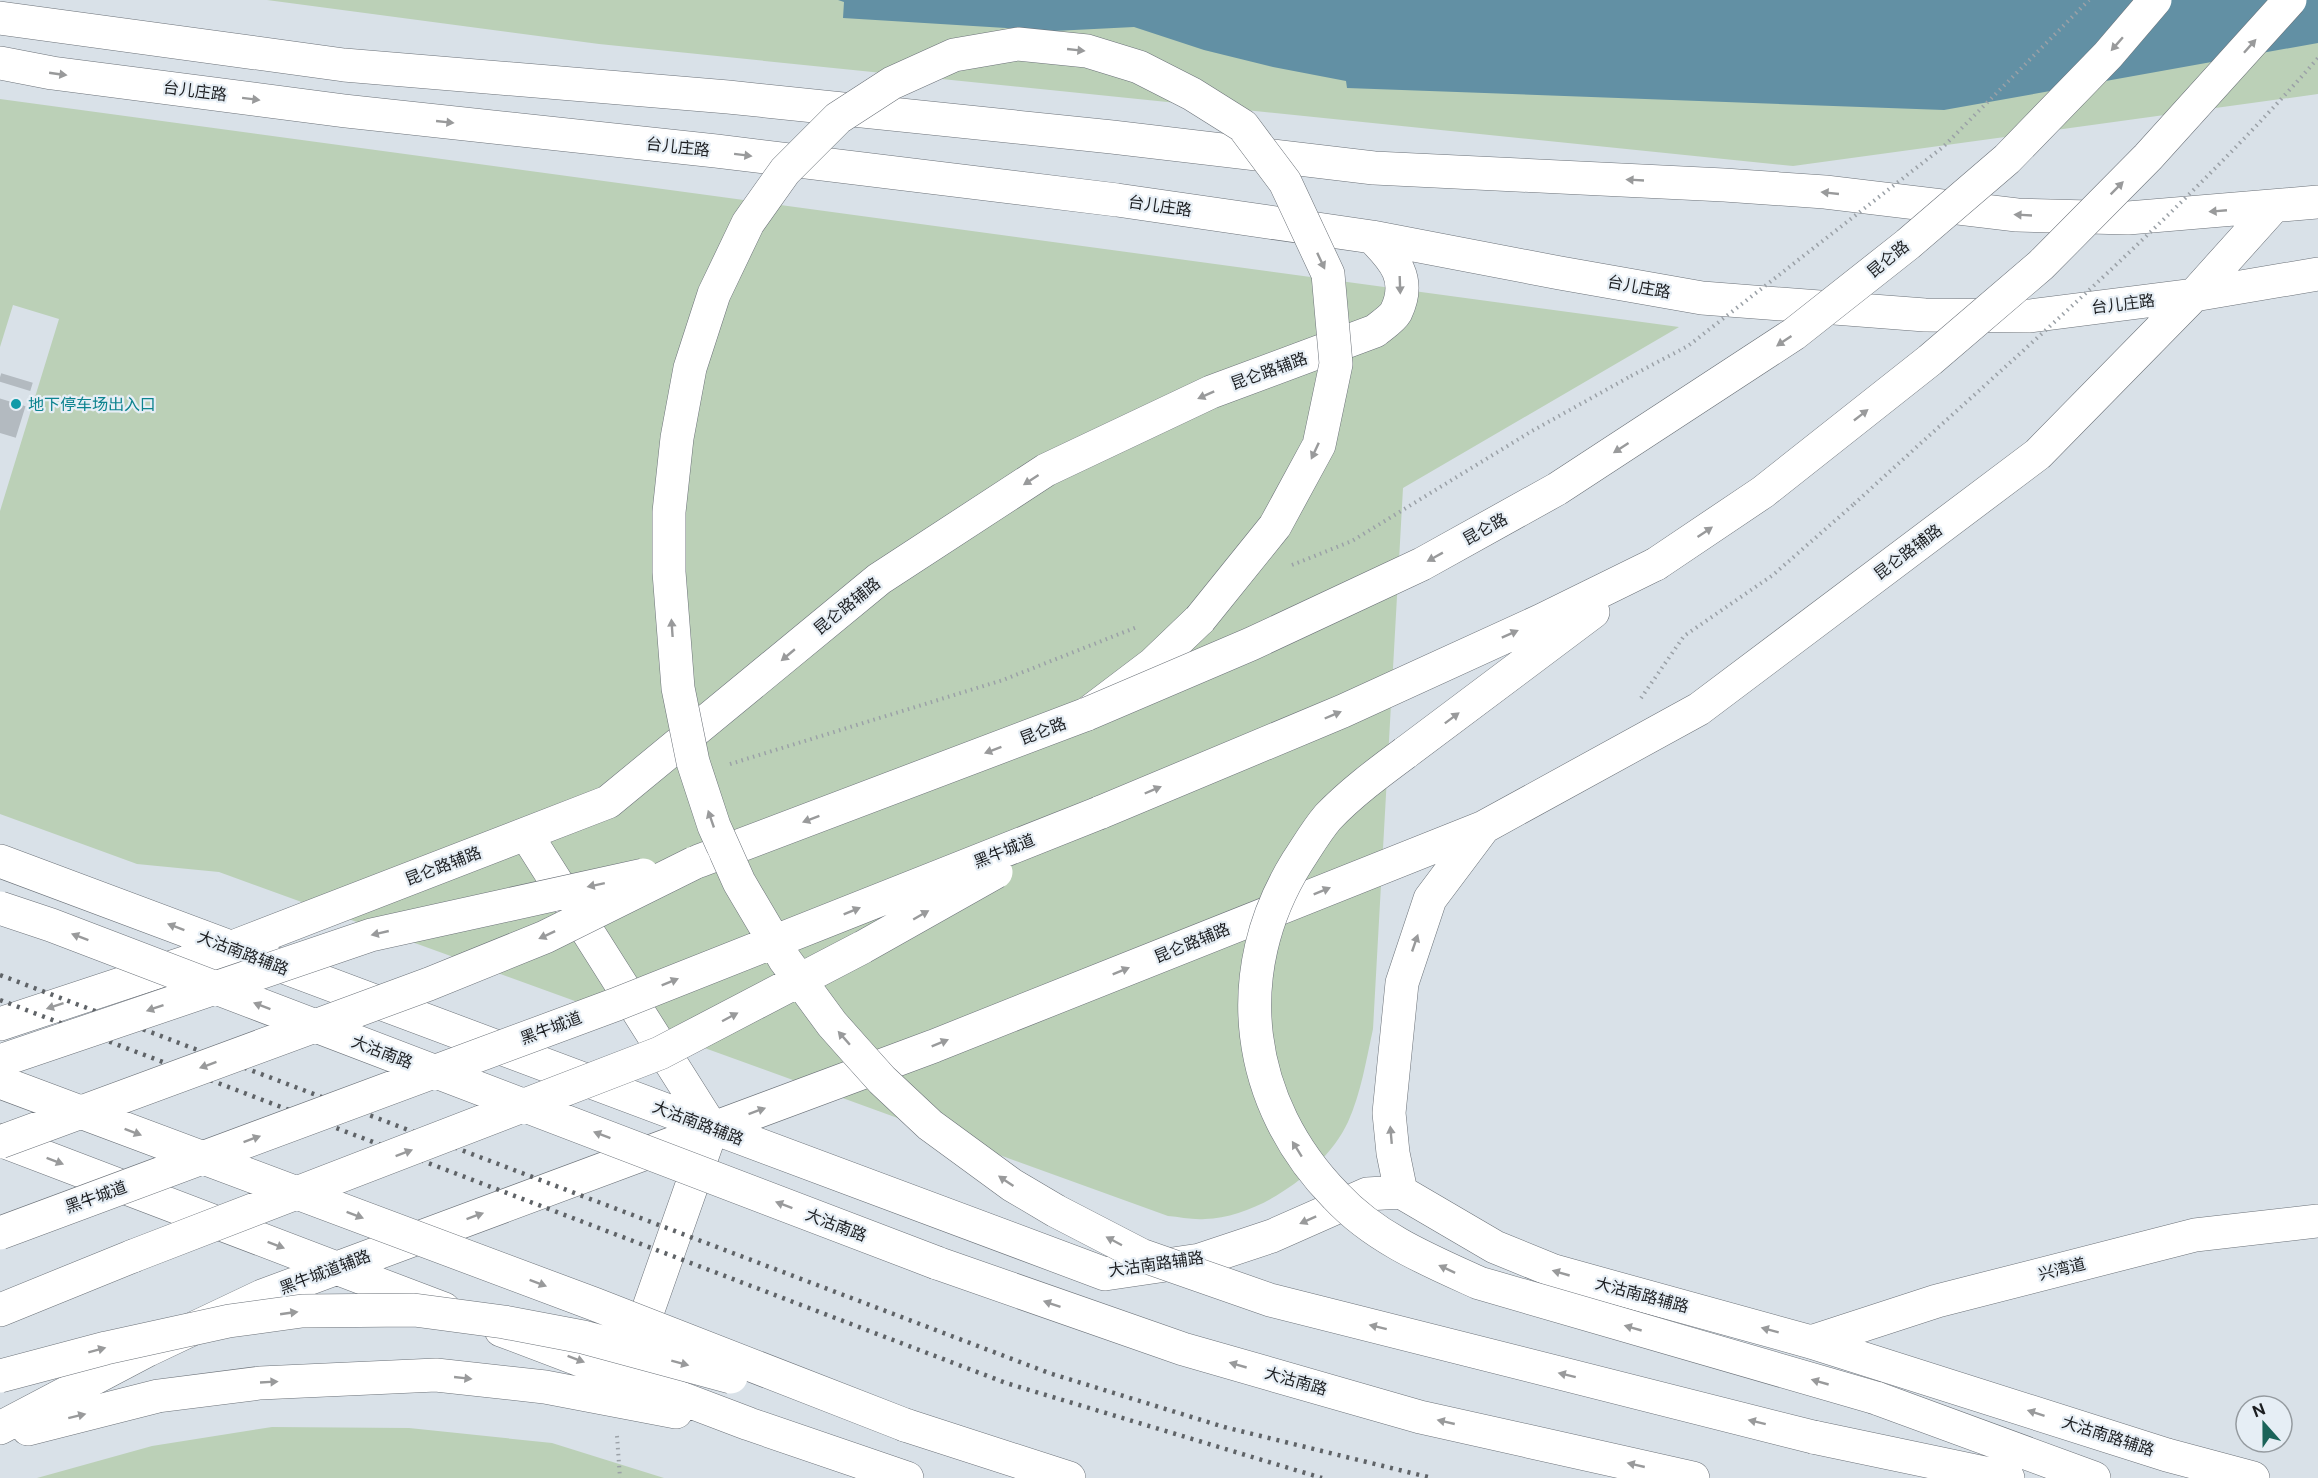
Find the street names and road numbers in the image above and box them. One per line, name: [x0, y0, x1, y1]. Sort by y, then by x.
street label: 台儿庄路: [162, 78, 228, 104]
street label: 台儿庄路: [645, 134, 711, 160]
street label: 台儿庄路: [1127, 192, 1193, 220]
street label: 昆仑路: [1863, 237, 1913, 281]
street label: 台儿庄路: [1606, 272, 1672, 302]
street label: 台儿庄路: [2090, 291, 2156, 317]
street label: 昆仑路辅路: [1228, 348, 1310, 394]
street label: 昆仑路: [1459, 509, 1511, 549]
street label: 昆仑路辅路: [1870, 520, 1946, 584]
street label: 昆仑路辅路: [810, 573, 884, 639]
street label: 昆仑路: [1017, 714, 1069, 748]
street label: 黑牛城道: [971, 830, 1037, 872]
street label: 昆仑路辅路: [402, 843, 484, 889]
street label: 昆仑路辅路: [1151, 919, 1233, 967]
street label: 大沽南路辅路: [195, 927, 291, 979]
street label: 黑牛城道: [518, 1008, 584, 1048]
street label: 大沽南路: [349, 1032, 415, 1072]
street label: 大沽南路辅路: [650, 1097, 746, 1149]
street label: 黑牛城道: [63, 1177, 129, 1217]
street label: 大沽南路: [803, 1205, 869, 1245]
street label: 黑牛城道辅路: [277, 1246, 373, 1298]
street label: 大沽南路辅路: [1107, 1248, 1205, 1280]
street label: 兴湾道: [2036, 1254, 2088, 1284]
street label: 大沽南路辅路: [1593, 1273, 1691, 1317]
street label: 大沽南路: [1263, 1363, 1329, 1399]
street label: 大沽南路辅路: [2059, 1412, 2157, 1460]

